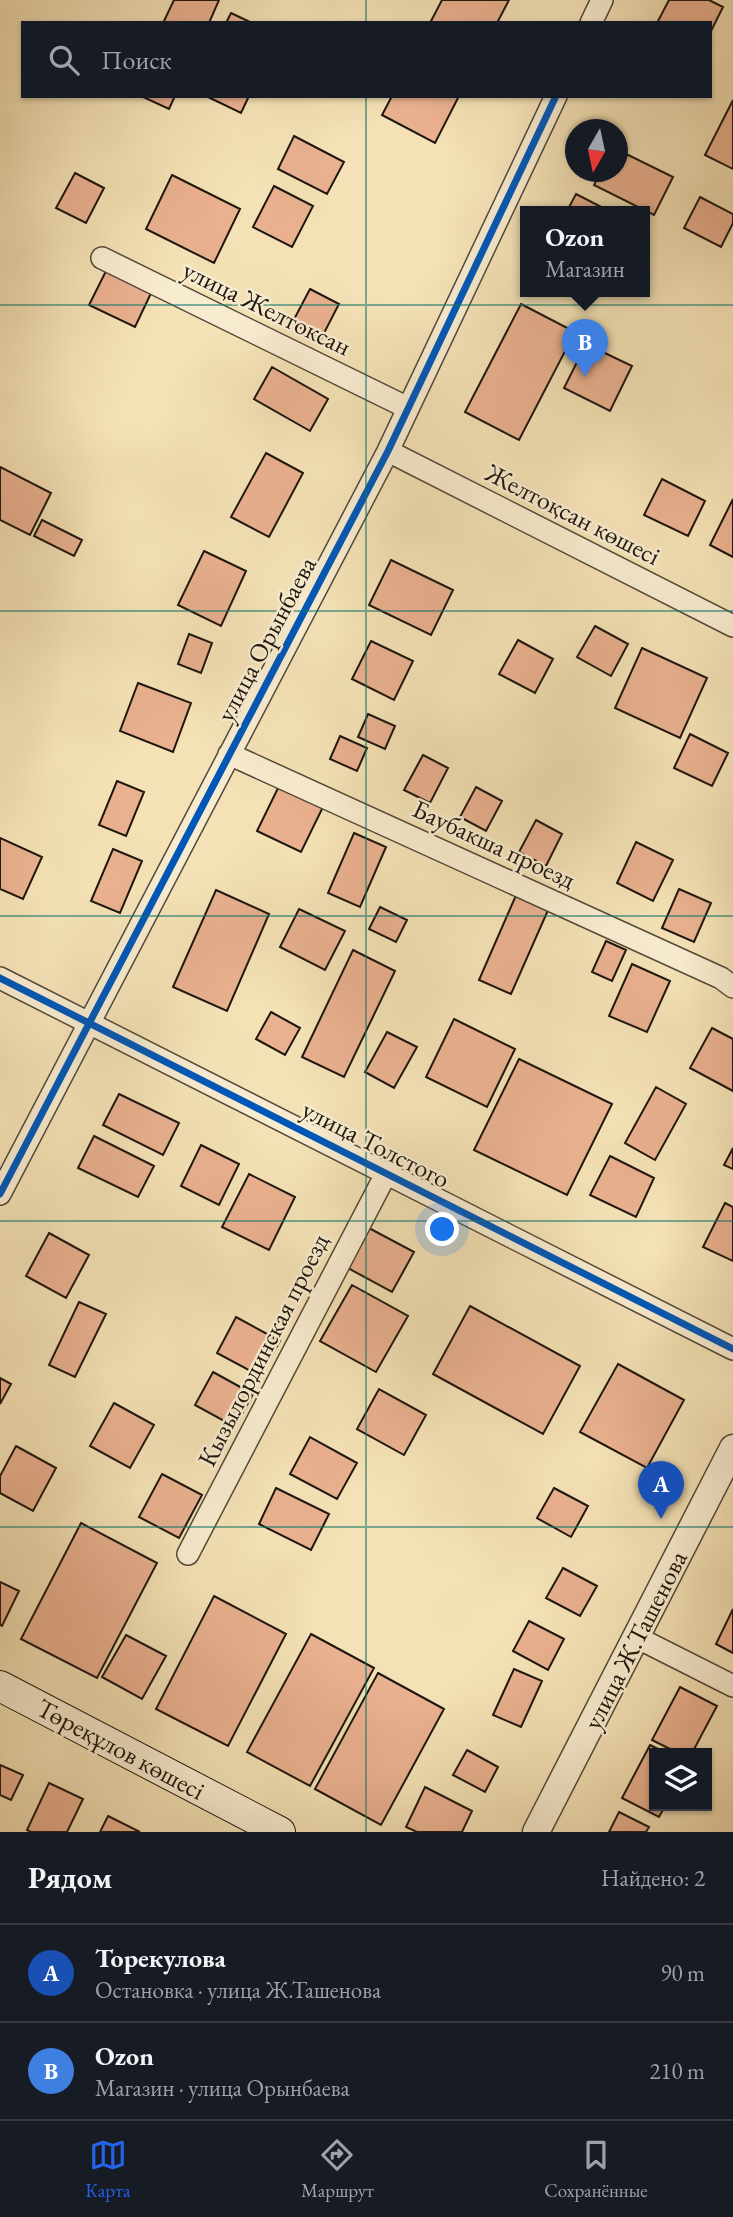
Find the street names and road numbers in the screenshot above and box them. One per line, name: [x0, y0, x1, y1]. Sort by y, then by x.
street label: улица Желтоксан: [177, 253, 357, 363]
street label: Желтоқсан көшесі: [479, 455, 666, 573]
street label: улица Орынбаева: [208, 550, 324, 727]
street label: Баубакша проезд: [407, 791, 581, 897]
street label: улица Толстого: [296, 1092, 456, 1196]
street label: Кызылординская проезд: [190, 1228, 336, 1472]
street label: улица Ж.Ташенова: [575, 1544, 695, 1735]
street label: Төреқұлов көшесі: [31, 1690, 211, 1808]

